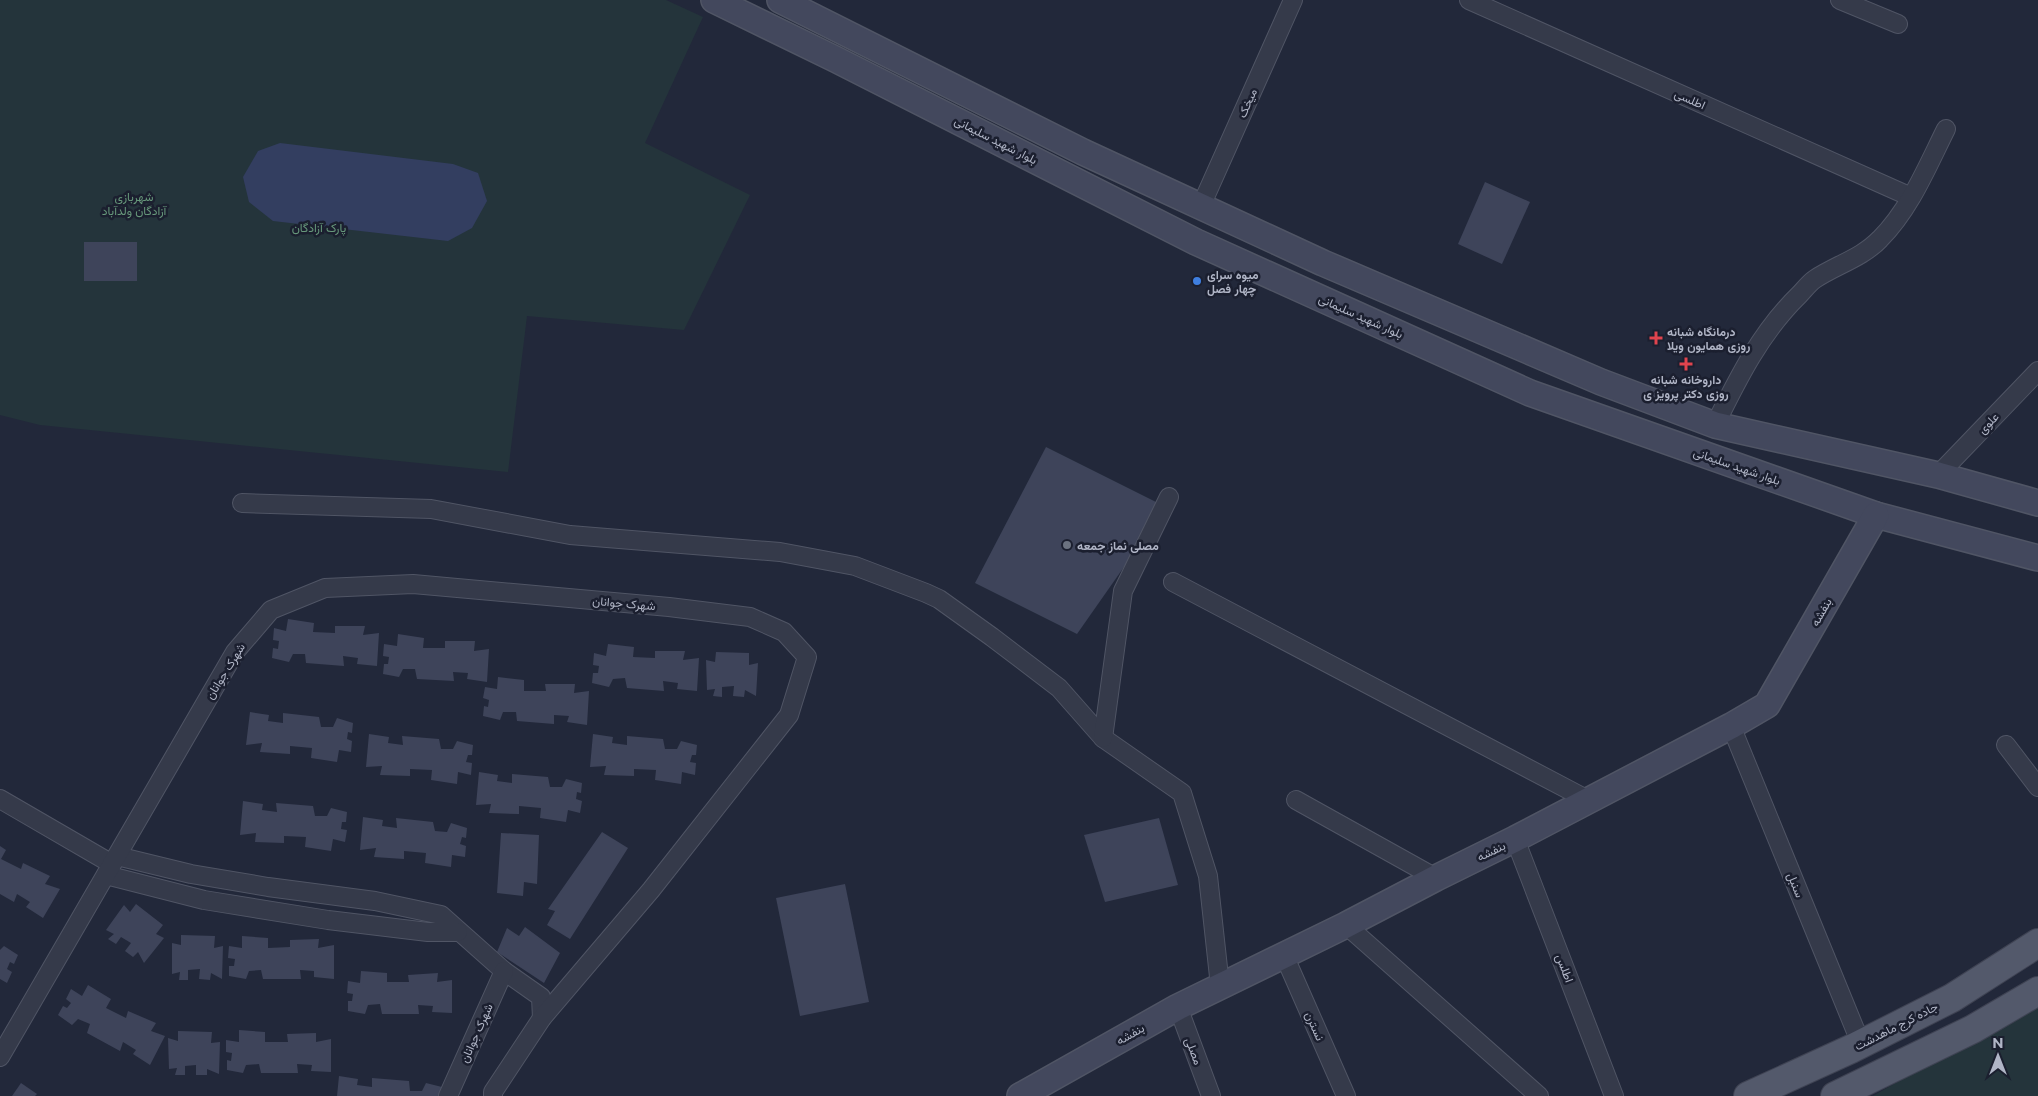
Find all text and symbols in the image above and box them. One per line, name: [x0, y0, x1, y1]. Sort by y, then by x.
street label: میخک: [1234, 86, 1260, 120]
street label: اطلسی: [1672, 86, 1708, 113]
street label: بلوار شهید سلیمانی: [952, 113, 1040, 168]
park label: شهربازی آزادگان ولدآباد: [102, 189, 167, 219]
park label: پارک آزادگان: [292, 220, 347, 236]
place label: میوه سرای چهار فصل: [1207, 267, 1259, 297]
marker: میوه سرای چهار فصل: [1191, 275, 1203, 287]
street label: بلوار شهید سلیمانی: [1316, 291, 1406, 342]
place label: درمانگاه شبانه روزی همایون ویلا: [1667, 324, 1750, 354]
marker: درمانگاه شبانه روزی همایون ویلا: [1649, 331, 1663, 345]
marker: داروخانه شبانه روزی دکتر پرویز ی: [1680, 358, 1692, 370]
place label: داروخانه شبانه روزی دکتر پرویز ی: [1643, 372, 1729, 402]
street label: علوی: [1974, 409, 2002, 437]
street label: بلوار شهید سلیمانی: [1691, 444, 1782, 489]
place label: مصلی نماز جمعه: [1077, 538, 1159, 554]
marker: مصلی نماز جمعه: [1061, 539, 1073, 551]
street label: شهرک جوانان: [592, 593, 656, 614]
street label: بنفشه: [1807, 595, 1835, 629]
street label: شهرک جوانان: [202, 640, 249, 702]
street label: بنفشه: [1474, 838, 1508, 864]
street label: سنبل: [1783, 870, 1808, 900]
street label: اطلس: [1552, 952, 1577, 985]
street label: جاده کرج ماهدشت: [1852, 999, 1941, 1055]
street label: شهرک جوانان: [456, 1001, 497, 1065]
street label: نسترن: [1301, 1009, 1328, 1043]
street label: بنفشه: [1113, 1020, 1147, 1048]
north arrow: [1973, 1031, 2023, 1081]
text: N: [1992, 1034, 2004, 1052]
street label: مصلی: [1181, 1035, 1206, 1067]

